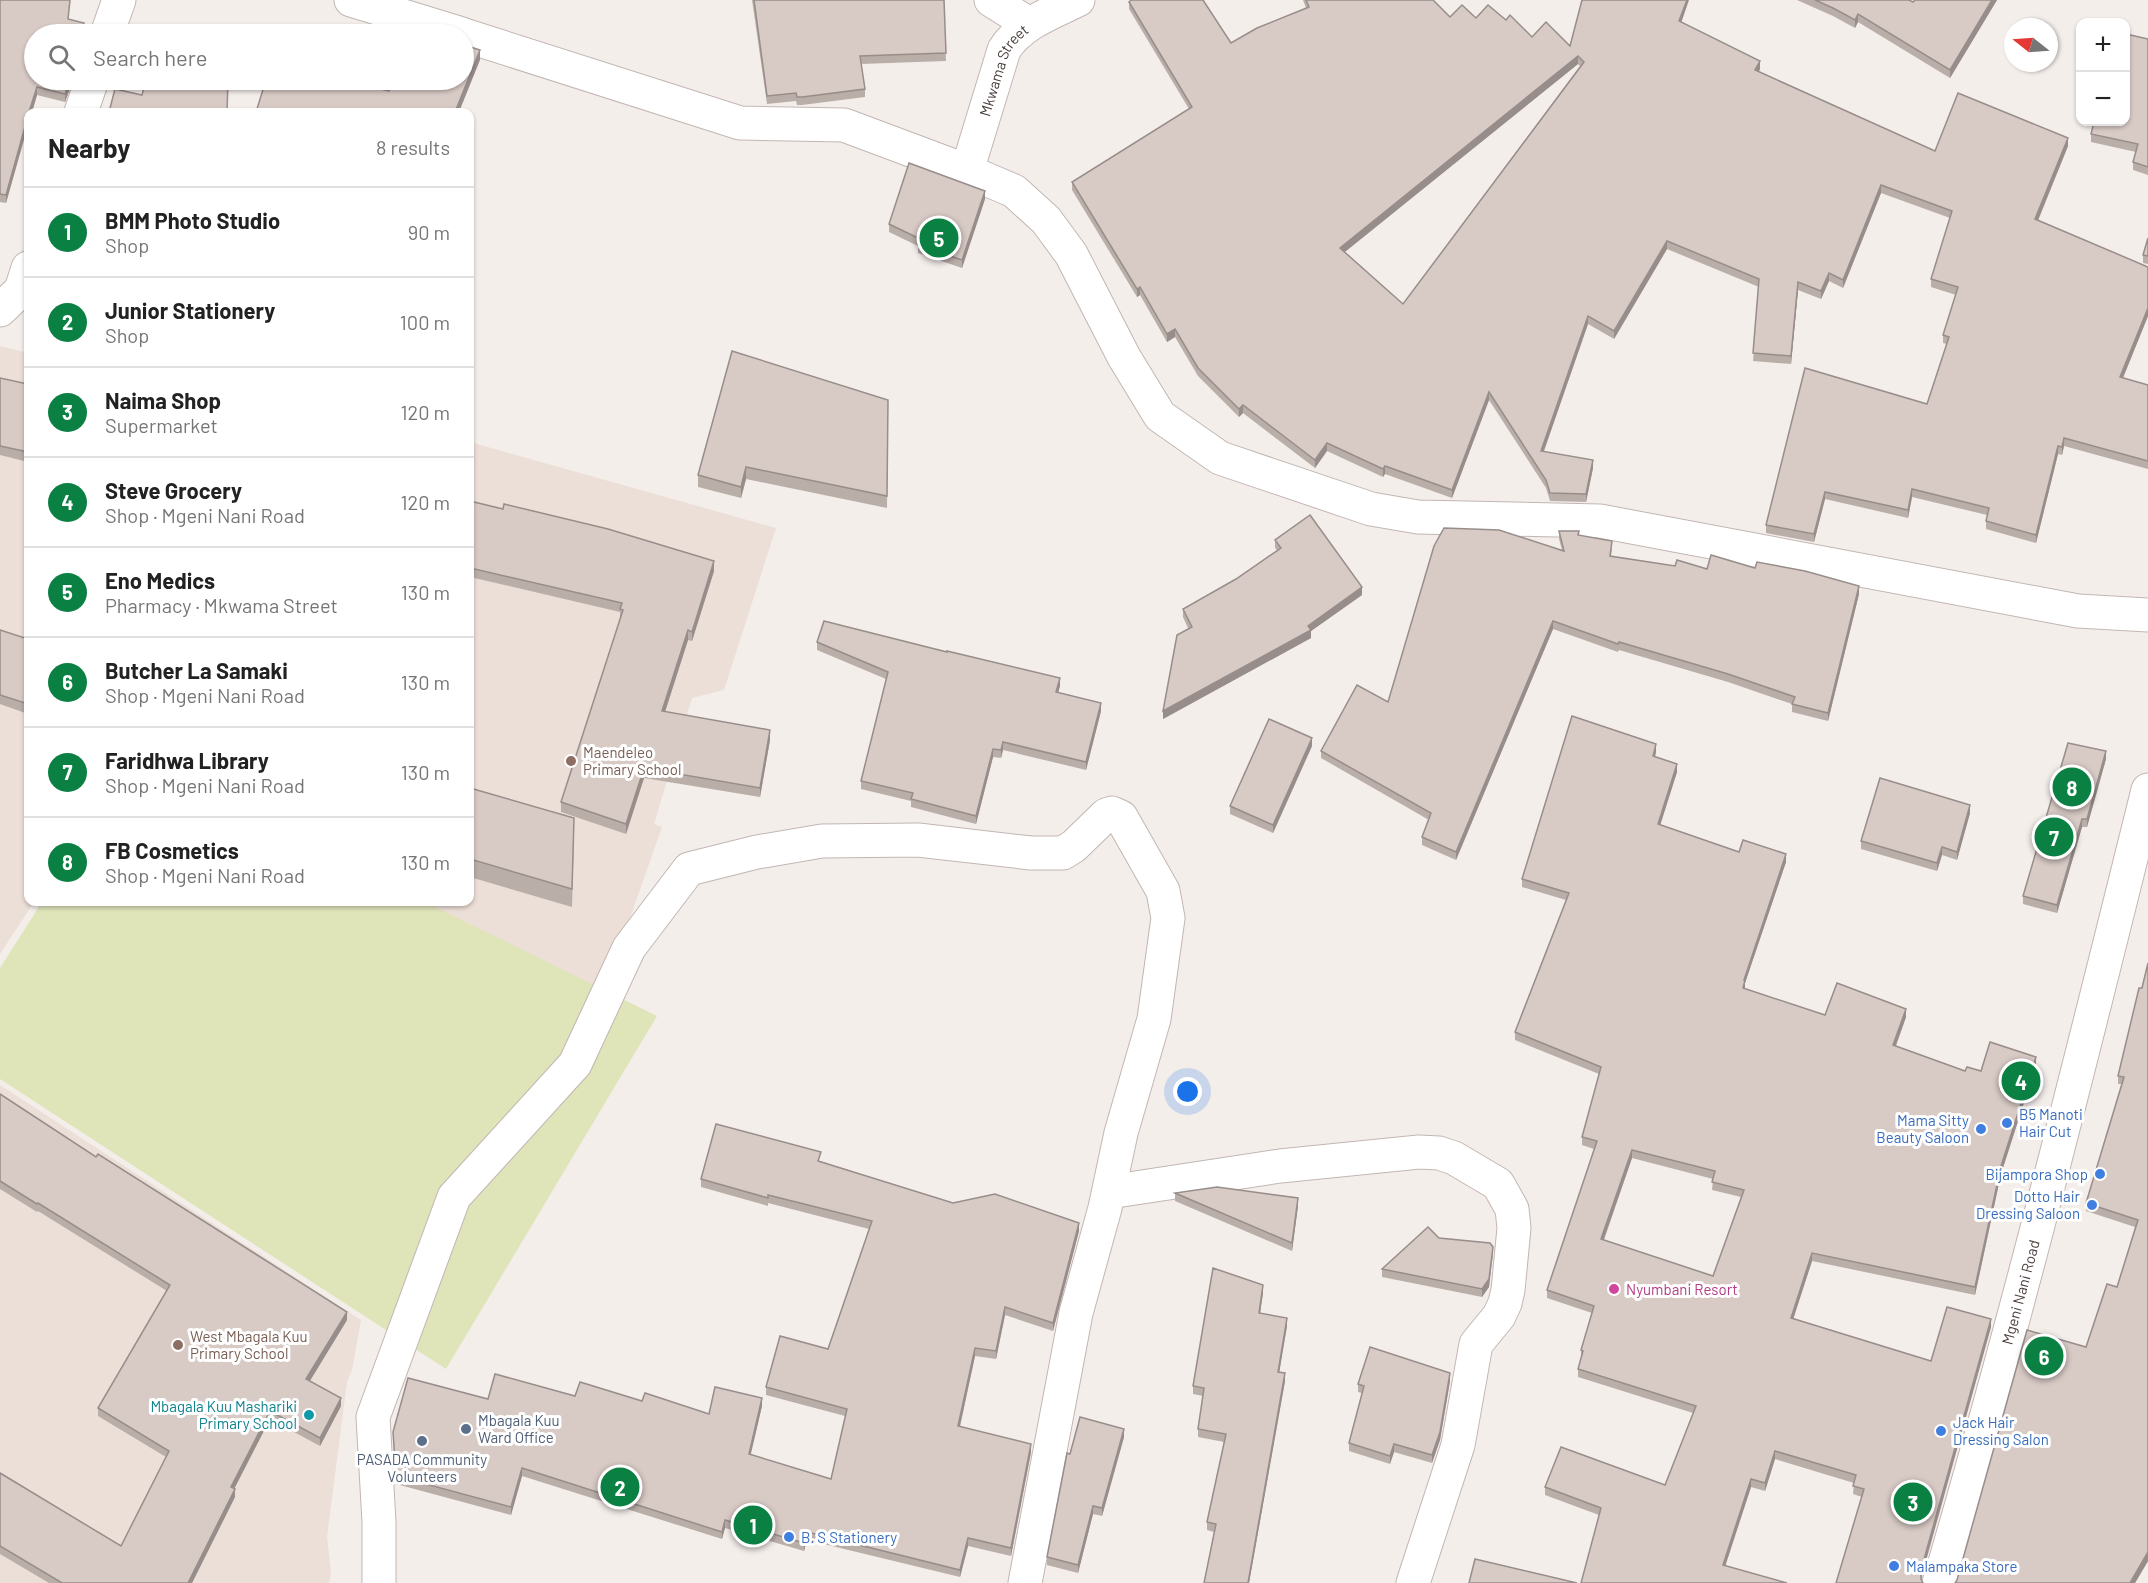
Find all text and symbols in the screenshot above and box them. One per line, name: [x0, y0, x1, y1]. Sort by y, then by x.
north arrow: [2004, 18, 2058, 72]
map controls: [2076, 18, 2130, 126]
button: +: [2076, 18, 2130, 72]
street label: Mkwama Street: [975, 20, 1031, 118]
search box: [24, 24, 474, 90]
icon: search: [45, 41, 78, 74]
text: Search here: [93, 44, 207, 70]
button: −: [2076, 72, 2130, 126]
text: Nearby: [48, 132, 130, 163]
text: 8 results: [376, 135, 450, 159]
text: BMM Photo Studio: [105, 207, 280, 233]
pin: 5: [920, 216, 958, 260]
text: 1: [64, 220, 71, 244]
text: 90 m: [408, 220, 450, 244]
text: Shop: [105, 233, 149, 257]
text: Junior Stationery: [105, 297, 275, 323]
text: 2: [62, 310, 73, 334]
text: 100 m: [400, 310, 450, 334]
text: Shop: [105, 323, 149, 347]
text: Naima Shop: [105, 387, 221, 413]
text: 3: [62, 400, 73, 424]
text: 120 m: [400, 400, 450, 424]
text: Supermarket: [105, 413, 218, 437]
text: Steve Grocery: [105, 477, 242, 503]
text: 4: [61, 490, 74, 514]
text: 120 m: [400, 490, 450, 514]
text: Shop · Mgeni Nani Road: [105, 503, 305, 527]
text: Eno Medics: [105, 567, 215, 593]
text: 5: [62, 580, 73, 604]
text: 130 m: [401, 580, 450, 604]
text: Pharmacy · Mkwama Street: [105, 593, 338, 617]
text: Butcher La Samaki: [105, 657, 288, 683]
text: 6: [62, 670, 73, 694]
text: 130 m: [401, 670, 450, 694]
text: Shop · Mgeni Nani Road: [105, 683, 305, 707]
place label: Maendeleo Primary School: [583, 743, 681, 778]
text: Faridhwa Library: [105, 747, 269, 773]
marker: Maendeleo Primary School: [564, 754, 578, 768]
text: 7: [63, 760, 72, 784]
text: 130 m: [401, 760, 450, 784]
pin: 8: [2052, 764, 2092, 810]
text: Shop · Mgeni Nani Road: [105, 773, 305, 797]
pin: 7: [2034, 814, 2074, 860]
text: FB Cosmetics: [105, 837, 239, 863]
text: 8: [62, 850, 73, 874]
text: 130 m: [401, 850, 450, 874]
text: Shop · Mgeni Nani Road: [105, 863, 305, 887]
pin: 4: [2002, 1058, 2040, 1104]
your location: [1173, 1077, 1202, 1106]
place label: B5 Manoti Hair Cut: [2019, 1105, 2083, 1140]
place label: Mama Sitty Beauty Saloon: [1876, 1111, 1969, 1146]
marker: B5 Manoti Hair Cut: [2000, 1116, 2014, 1130]
marker: Mama Sitty Beauty Saloon: [1974, 1122, 1988, 1136]
place label: Bijampora Shop: [1985, 1165, 2088, 1183]
marker: Bijampora Shop: [2093, 1167, 2107, 1181]
place label: Dotto Hair Dressing Saloon: [1976, 1187, 2081, 1222]
marker: Dotto Hair Dressing Saloon: [2085, 1198, 2099, 1212]
street label: Mgeni Nani Road: [1998, 1238, 2043, 1346]
place label: Nyumbani Resort: [1626, 1280, 1738, 1298]
marker: Nyumbani Resort: [1607, 1282, 1621, 1296]
place label: West Mbagala Kuu Primary School: [190, 1327, 308, 1362]
pin: 6: [2024, 1334, 2064, 1378]
marker: West Mbagala Kuu Primary School: [171, 1338, 185, 1352]
place label: Mbagala Kuu Mashariki Primary School: [150, 1397, 297, 1432]
marker: Mbagala Kuu Mashariki Primary School: [302, 1408, 316, 1422]
place label: Mbagala Kuu Ward Office: [478, 1411, 560, 1446]
place label: Jack Hair Dressing Salon: [1953, 1413, 2049, 1448]
marker: Mbagala Kuu Ward Office: [459, 1422, 473, 1436]
marker: Jack Hair Dressing Salon: [1934, 1424, 1948, 1438]
marker: PASADA Community Volunteers: [415, 1434, 429, 1448]
place label: PASADA Community Volunteers: [357, 1450, 487, 1485]
pin: 2: [600, 1464, 640, 1510]
pin: 3: [1894, 1480, 1932, 1524]
pin: 1: [734, 1502, 772, 1547]
place label: B. S Stationery: [801, 1528, 897, 1546]
marker: B. S Stationery: [782, 1530, 796, 1544]
place label: Malampaka Store: [1906, 1557, 2017, 1575]
marker: Malampaka Store: [1887, 1559, 1901, 1573]

